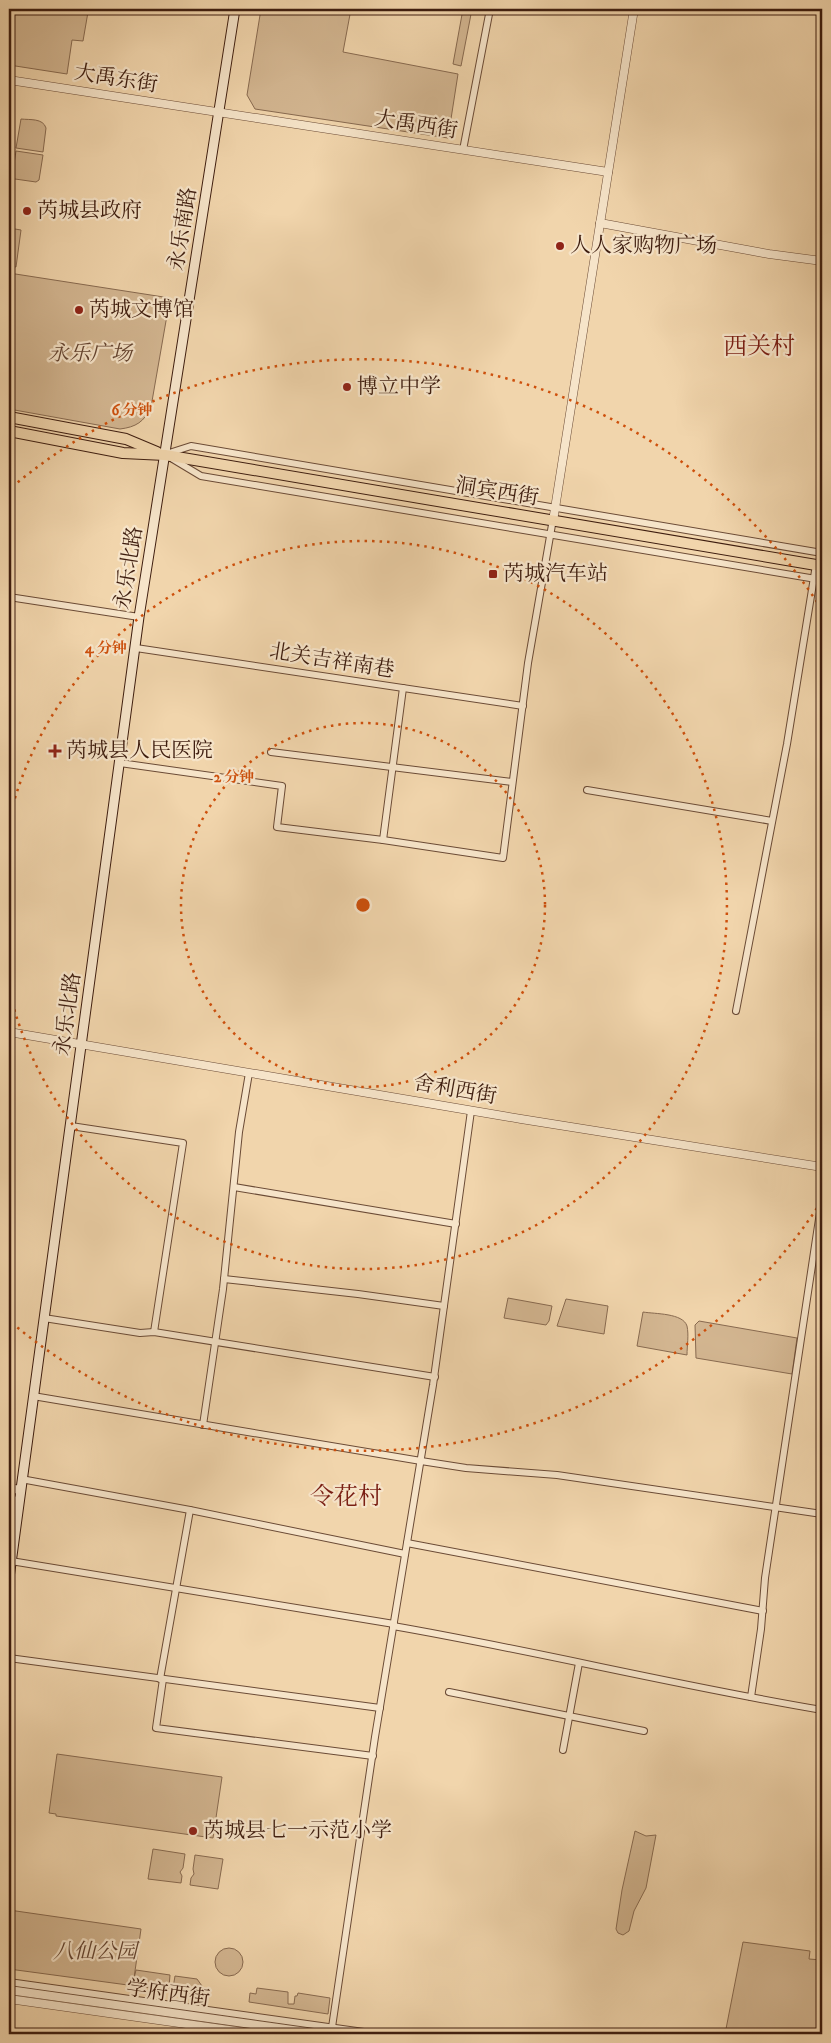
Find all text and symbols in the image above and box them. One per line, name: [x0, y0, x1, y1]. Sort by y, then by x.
street label: 大禹东街: [72, 60, 160, 98]
street label: 大禹西街: [372, 106, 460, 144]
street label: 永乐南路: [164, 185, 202, 273]
place label: 芮城县政府: [37, 198, 142, 224]
marker: 芮城县政府: [21, 205, 33, 217]
place label: 人人家购物广场: [570, 233, 717, 259]
marker: 人人家购物广场: [554, 240, 566, 252]
place label: 芮城文博馆: [89, 297, 194, 323]
marker: 芮城文博馆: [73, 304, 85, 316]
district label: 西关村: [723, 332, 795, 362]
park label: 永乐广场: [48, 341, 134, 367]
place label: 博立中学: [357, 374, 441, 400]
marker: 博立中学: [341, 381, 353, 393]
text: 6 分钟: [111, 401, 153, 420]
street label: 洞宾西街: [453, 473, 541, 511]
street label: 永乐北路: [110, 524, 148, 612]
place label: 芮城汽车站: [503, 561, 608, 587]
marker: 芮城汽车站: [487, 568, 499, 580]
street label: 北关吉祥南巷: [268, 638, 396, 684]
text: 4 分钟: [84, 639, 127, 658]
place label: 芮城县人民医院: [66, 738, 213, 764]
marker: 芮城县人民医院: [48, 744, 62, 758]
text: 2 分钟: [214, 768, 254, 787]
centre of rings: [354, 896, 372, 914]
street label: 永乐北路: [49, 971, 87, 1057]
street label: 舍利西街: [411, 1070, 499, 1110]
district label: 令花村: [310, 1482, 382, 1512]
place label: 芮城县七一示范小学: [203, 1818, 392, 1844]
marker: 芮城县七一示范小学: [187, 1825, 199, 1837]
park label: 八仙公园: [53, 1939, 140, 1965]
street label: 学府西街: [125, 1975, 211, 2013]

